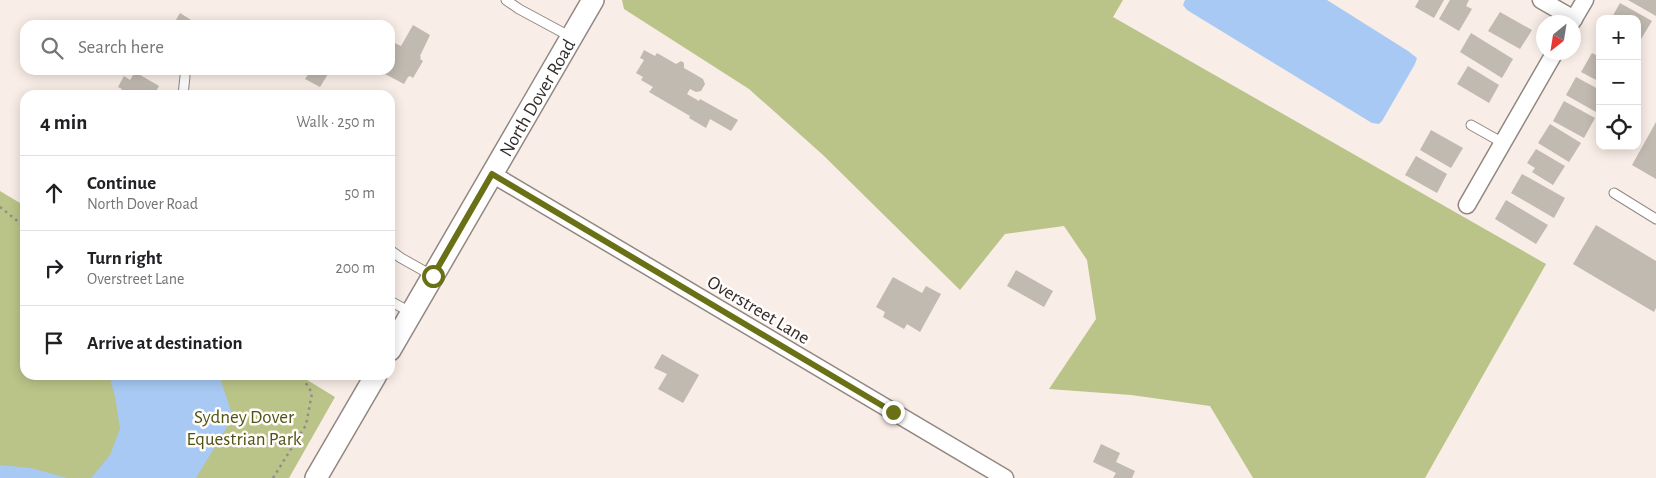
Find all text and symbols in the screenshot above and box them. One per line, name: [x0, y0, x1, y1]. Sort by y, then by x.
north arrow: [1536, 15, 1581, 60]
map controls: [1596, 15, 1641, 150]
button: +: [1596, 15, 1641, 60]
search box: [20, 20, 395, 75]
icon: search: [38, 34, 66, 62]
street label: North Dover Road: [496, 36, 579, 160]
text: Search here: [78, 38, 164, 57]
button: −: [1596, 60, 1641, 105]
button: locate: [1596, 105, 1641, 150]
text: 4 min: [40, 112, 87, 133]
text: Walk · 250 m: [296, 114, 375, 130]
text: Continue: [87, 174, 156, 193]
icon: ahead: [40, 179, 68, 207]
text: 50 m: [344, 185, 375, 201]
text: North Dover Road: [87, 196, 198, 212]
text: Turn right: [87, 249, 162, 268]
icon: right: [40, 254, 68, 282]
text: 200 m: [335, 260, 375, 276]
route start: [422, 265, 445, 288]
text: Overstreet Lane: [87, 271, 184, 287]
street label: Overstreet Lane: [704, 272, 813, 348]
icon: arrive: [40, 329, 68, 357]
text: Arrive at destination: [87, 334, 243, 353]
route end: [882, 401, 905, 424]
park label: Sydney Dover Equestrian Park: [187, 408, 302, 449]

